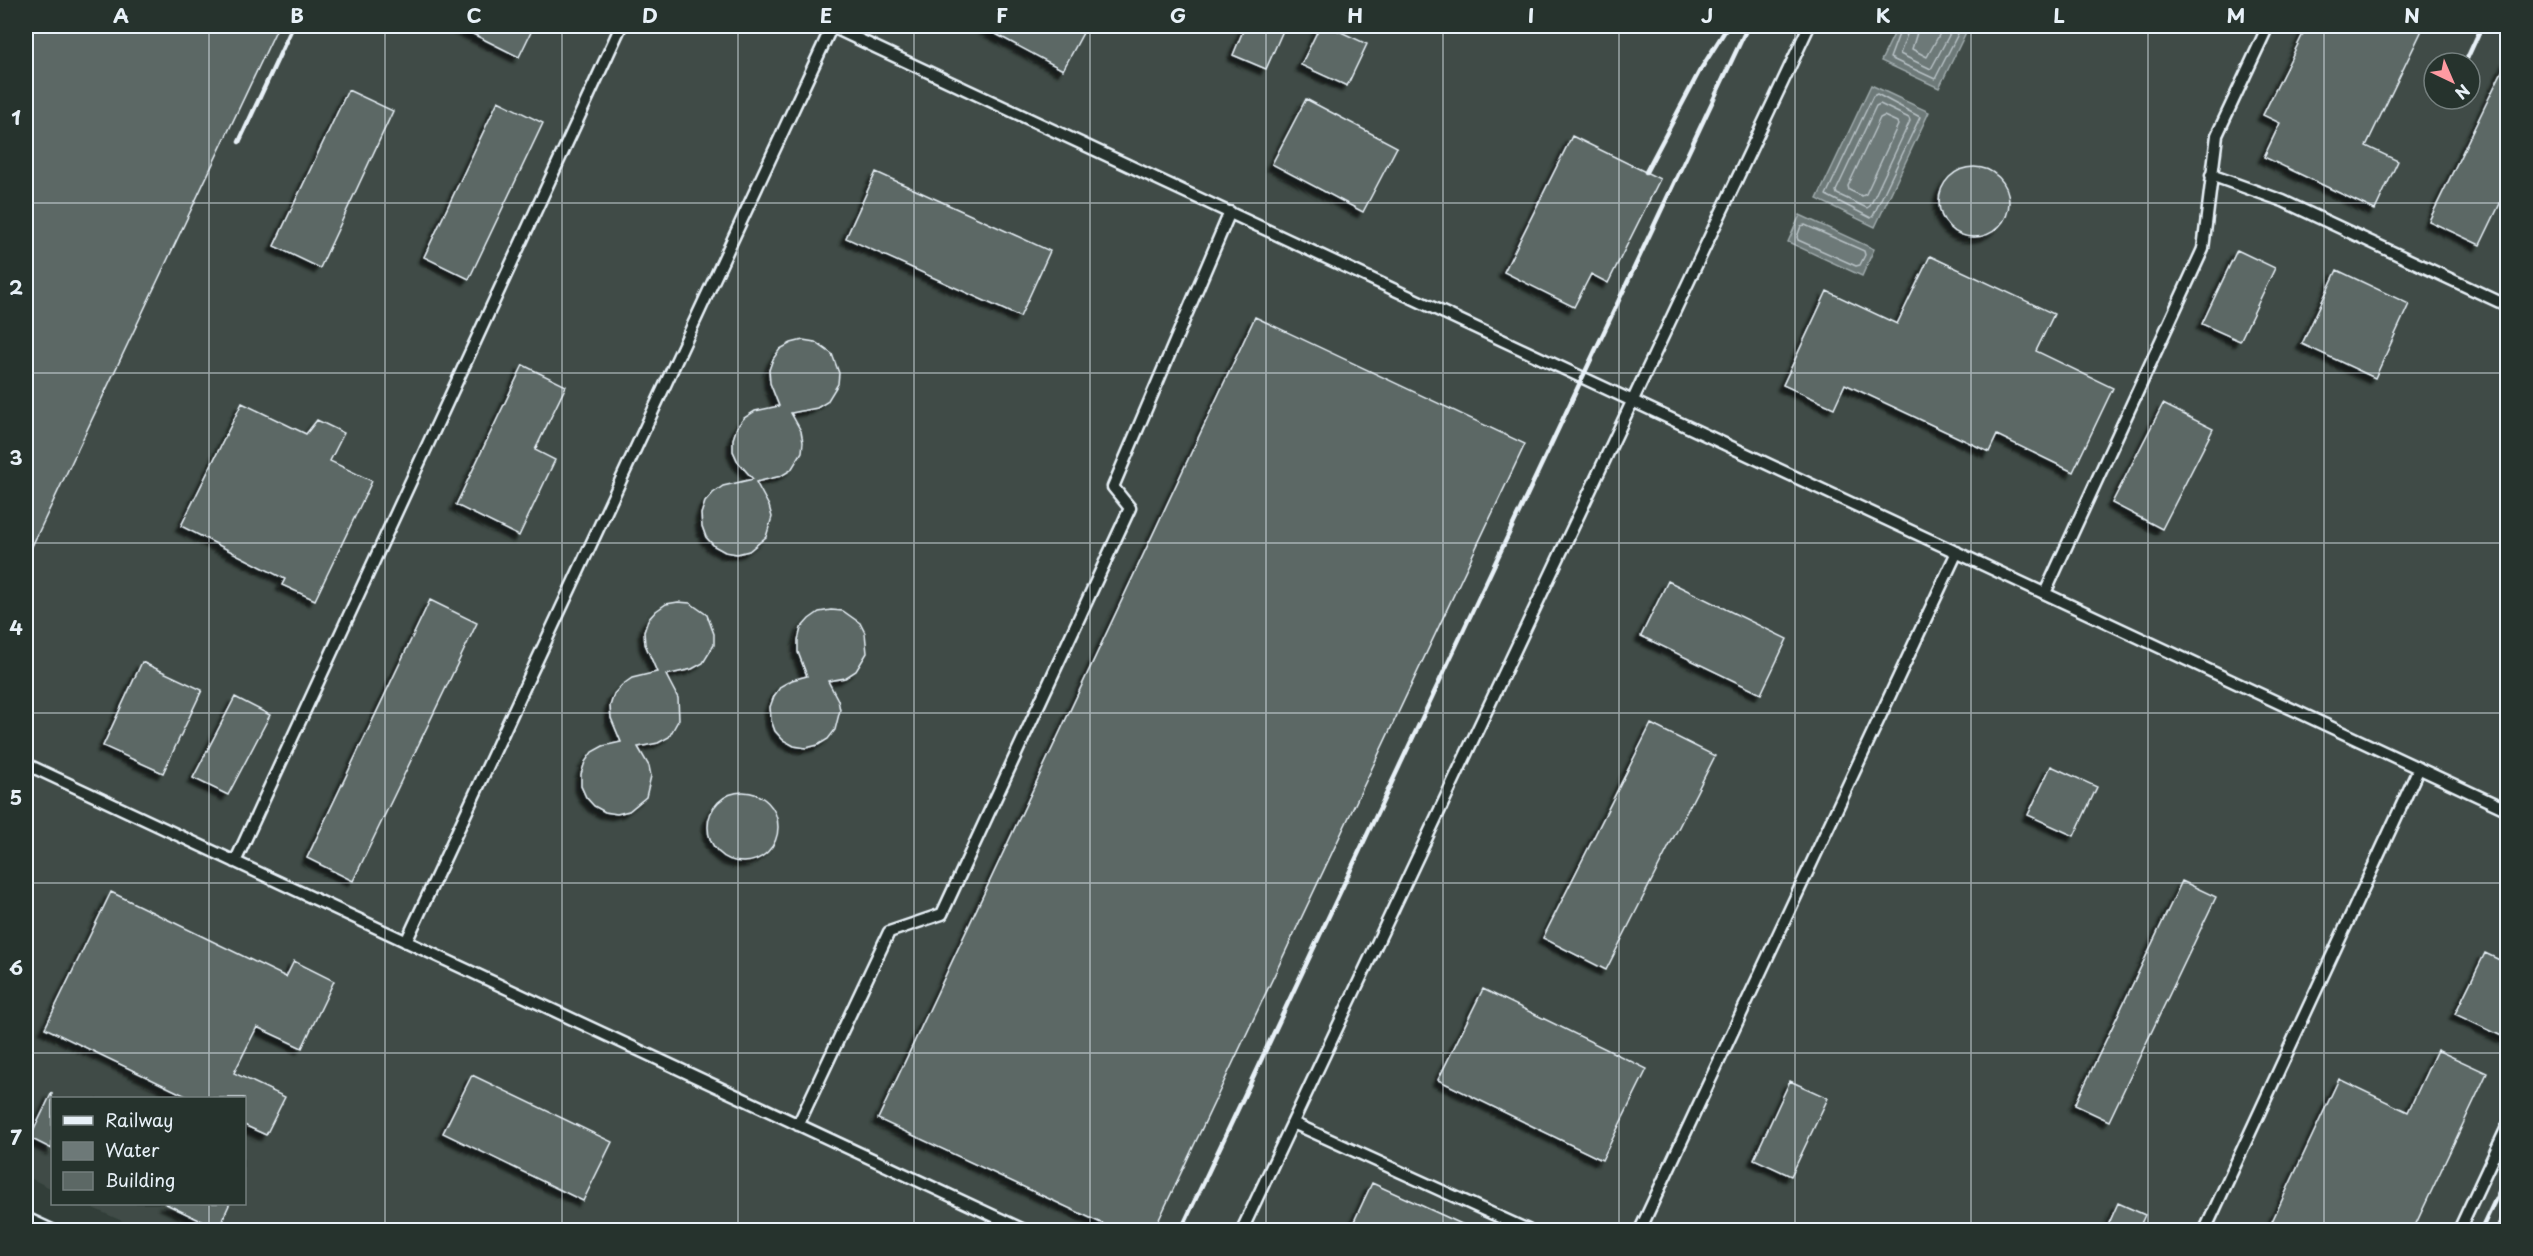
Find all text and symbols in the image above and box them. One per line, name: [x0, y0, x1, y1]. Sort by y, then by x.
text: A: [113, 0, 129, 30]
text: B: [290, 0, 304, 30]
text: C: [466, 0, 482, 30]
text: D: [642, 0, 658, 30]
text: E: [820, 0, 832, 30]
text: F: [996, 0, 1008, 30]
text: G: [1170, 0, 1186, 30]
text: H: [1347, 0, 1363, 30]
text: I: [1528, 0, 1534, 30]
text: J: [1701, 0, 1713, 30]
text: K: [1876, 0, 1891, 30]
text: L: [2053, 0, 2065, 30]
text: M: [2227, 0, 2245, 30]
text: N: [2404, 0, 2420, 30]
north arrow: [2422, 51, 2482, 111]
text: N: [2450, 79, 2476, 106]
text: 1: [11, 102, 21, 132]
text: 2: [9, 272, 23, 302]
text: 3: [9, 442, 23, 472]
text: 4: [9, 612, 23, 642]
text: 5: [10, 782, 22, 812]
text: 6: [9, 952, 23, 982]
legend: [51, 1097, 246, 1205]
text: Railway: [105, 1106, 173, 1133]
text: 7: [10, 1122, 22, 1152]
text: Water: [105, 1136, 160, 1163]
text: Building: [105, 1166, 175, 1193]

